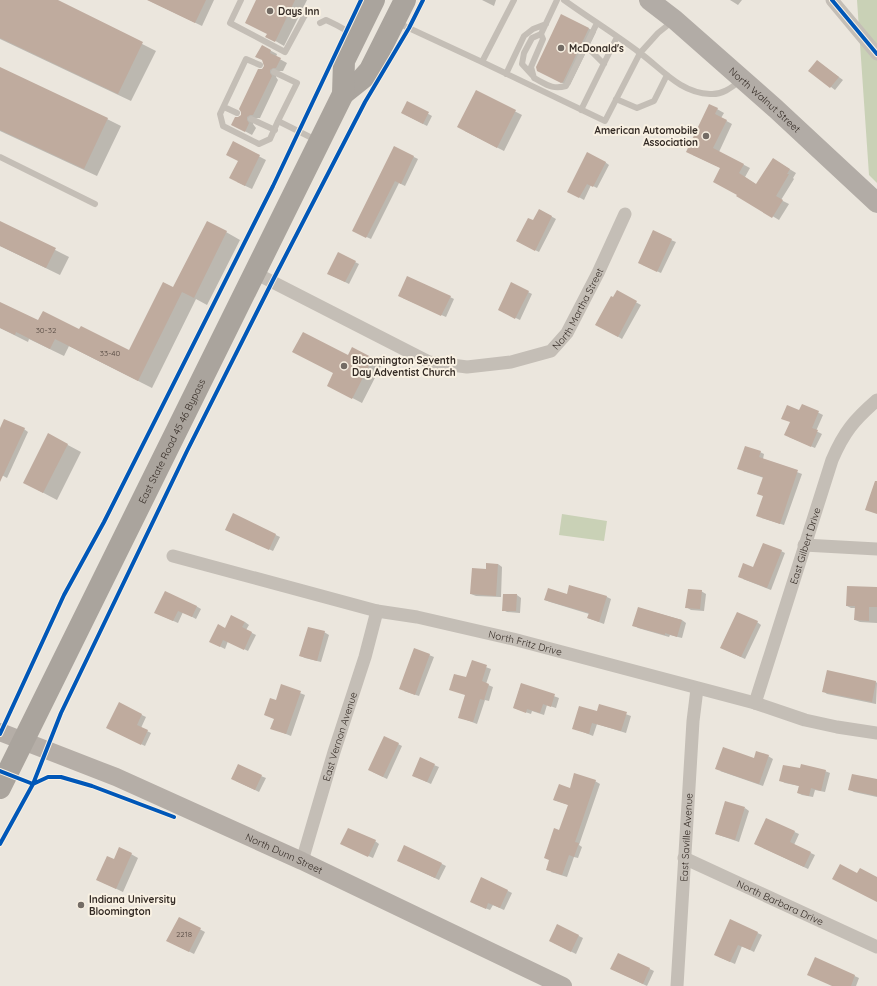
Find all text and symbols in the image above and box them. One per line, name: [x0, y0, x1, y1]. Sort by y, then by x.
place label: Days Inn: [278, 5, 320, 18]
marker: Days Inn: [265, 6, 275, 16]
place label: McDonald's: [569, 42, 624, 55]
marker: McDonald's: [556, 43, 566, 53]
street label: North Walnut Street: [726, 64, 804, 136]
place label: American Automobile Association: [595, 124, 698, 149]
marker: American Automobile Association: [701, 131, 711, 141]
street label: North Martha Street: [549, 265, 606, 352]
house number: 30-32: [36, 325, 57, 335]
house number: 33-40: [100, 348, 120, 358]
place label: Bloomington Seventh Day Adventist Church: [352, 354, 456, 379]
marker: Bloomington Seventh Day Adventist Church: [339, 361, 349, 371]
street label: East State Road 45 46 Bypass: [135, 376, 208, 506]
street label: East Gilbert Drive: [787, 505, 823, 586]
street label: North Fritz Drive: [487, 627, 564, 658]
street label: East Vernon Avenue: [319, 690, 360, 783]
street label: East Saville Avenue: [677, 792, 695, 882]
street label: North Dunn Street: [243, 830, 325, 877]
street label: North Barbara Drive: [735, 877, 826, 928]
place label: Indiana University Bloomington: [89, 893, 176, 918]
marker: Indiana University Bloomington: [76, 900, 86, 910]
house number: 2218: [176, 929, 192, 939]

